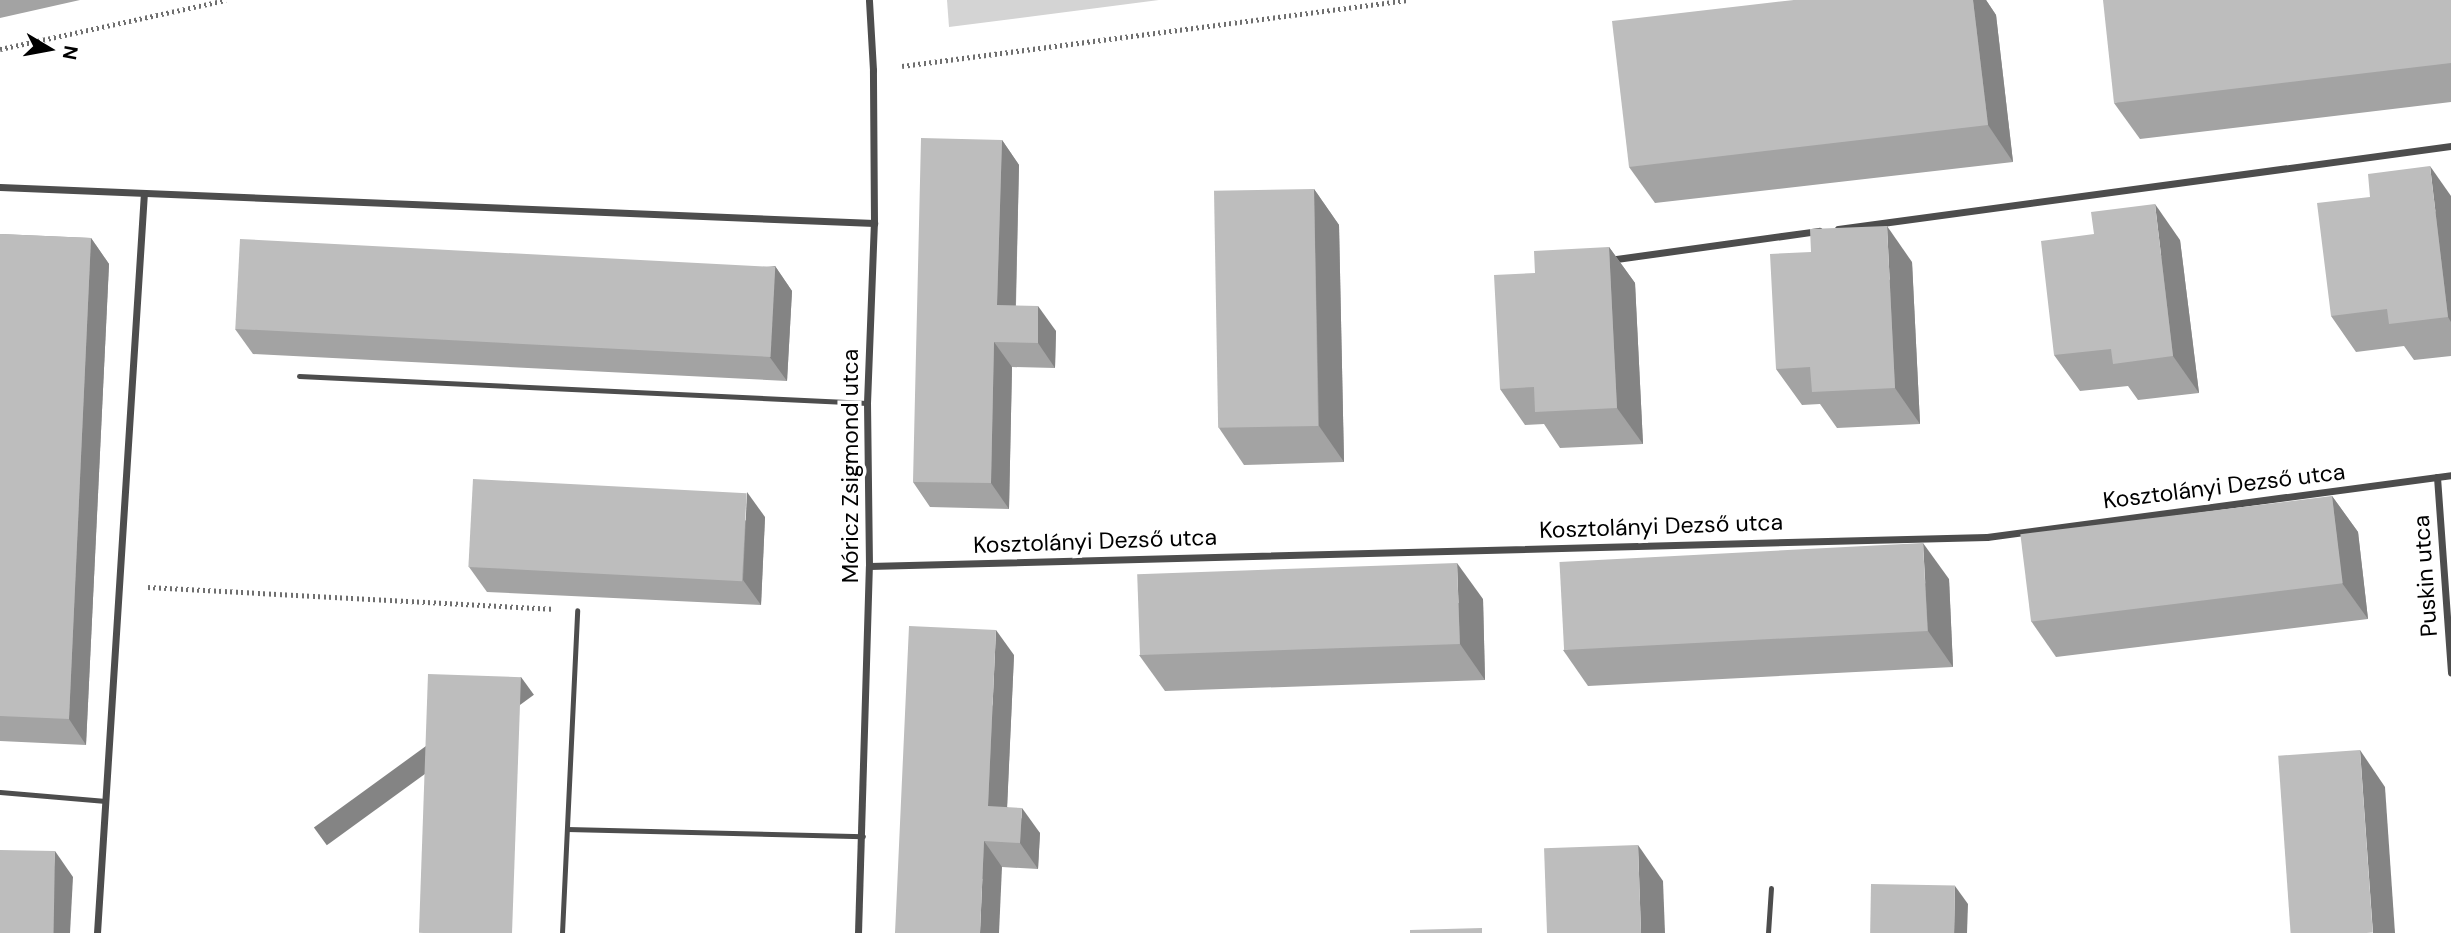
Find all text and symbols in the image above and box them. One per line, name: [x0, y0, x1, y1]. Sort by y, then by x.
north arrow: [14, 14, 84, 84]
text: N: [57, 44, 84, 62]
street label: Móricz Zsigmond utca: [836, 349, 864, 583]
street label: Kosztolányi Dezső utca: [2101, 457, 2347, 515]
street label: Kosztolányi Dezső utca: [1539, 508, 1783, 544]
street label: Puskin utca: [2407, 514, 2443, 638]
street label: Kosztolányi Dezső utca: [973, 523, 1217, 559]

